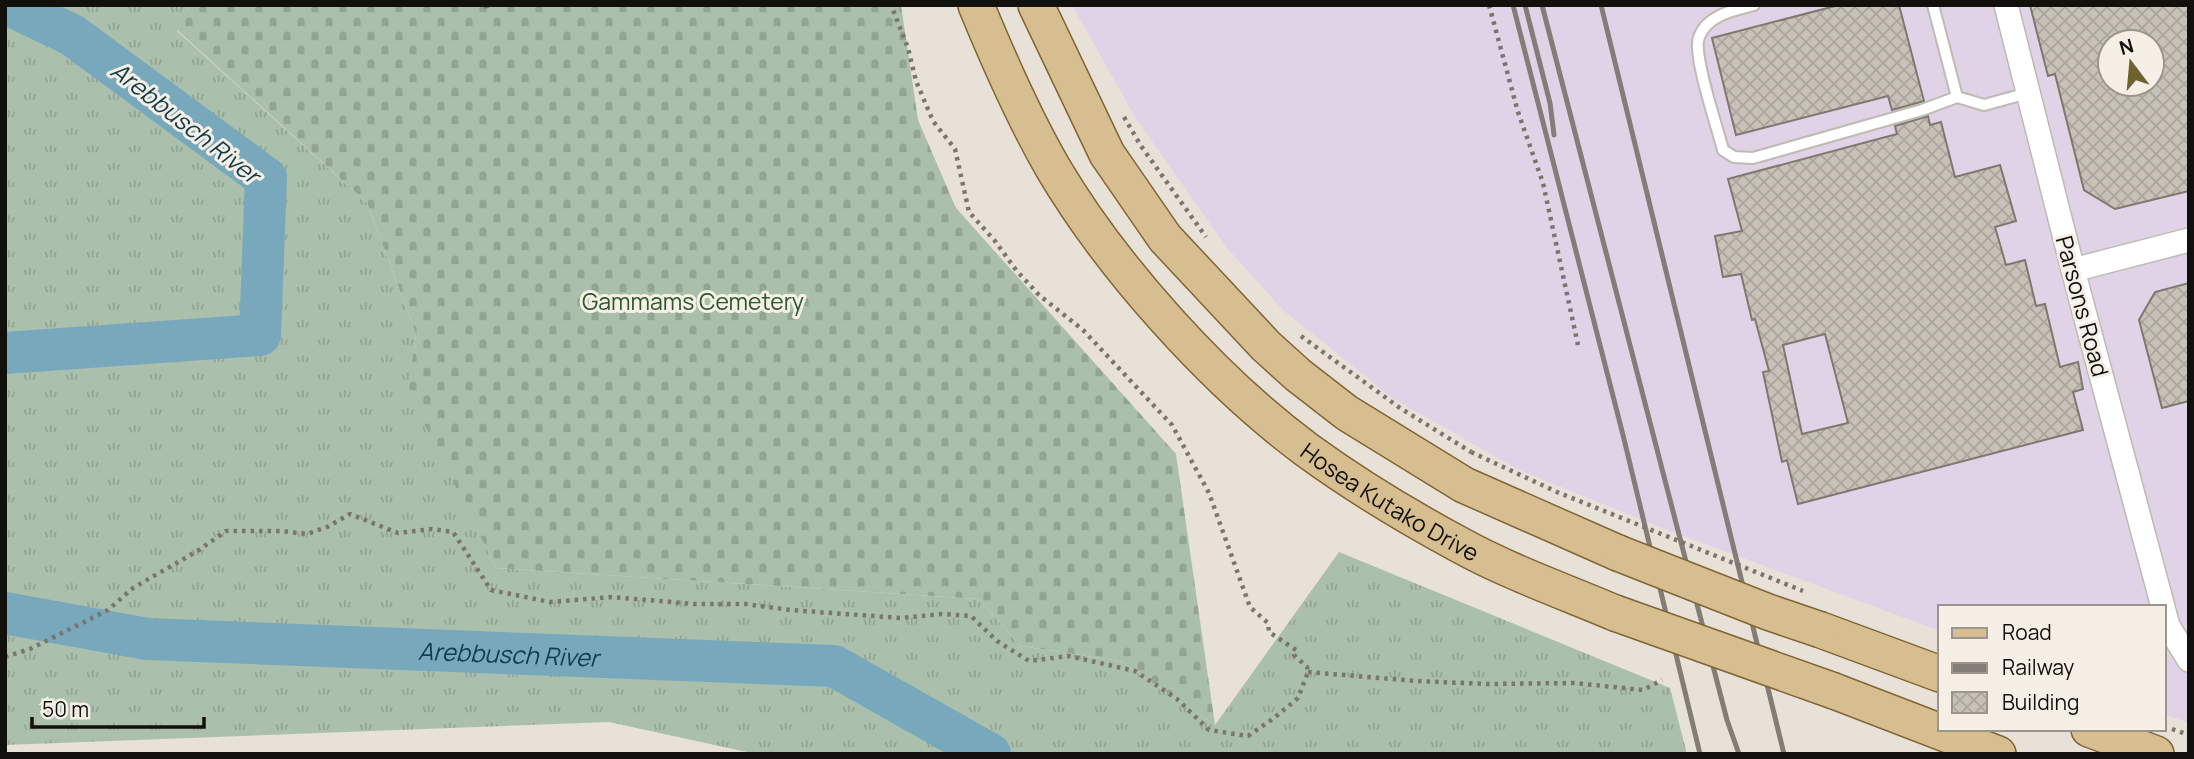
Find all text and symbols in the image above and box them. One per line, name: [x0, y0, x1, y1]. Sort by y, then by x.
north arrow: [2096, 28, 2166, 98]
text: N: [2116, 32, 2136, 61]
water label: Arebbusch River: [105, 53, 270, 193]
street label: Parsons Road: [2049, 232, 2117, 380]
park label: Gammams Cemetery: [582, 285, 804, 317]
street label: Hosea Kutako Drive: [1294, 435, 1485, 568]
legend: [1938, 605, 2166, 731]
text: Road: [2002, 618, 2052, 646]
water label: Arebbusch River: [418, 633, 603, 673]
text: Railway: [2002, 653, 2074, 681]
scale bar: [32, 686, 203, 730]
text: Building: [2002, 688, 2079, 716]
text: 50 m: [42, 695, 89, 723]

